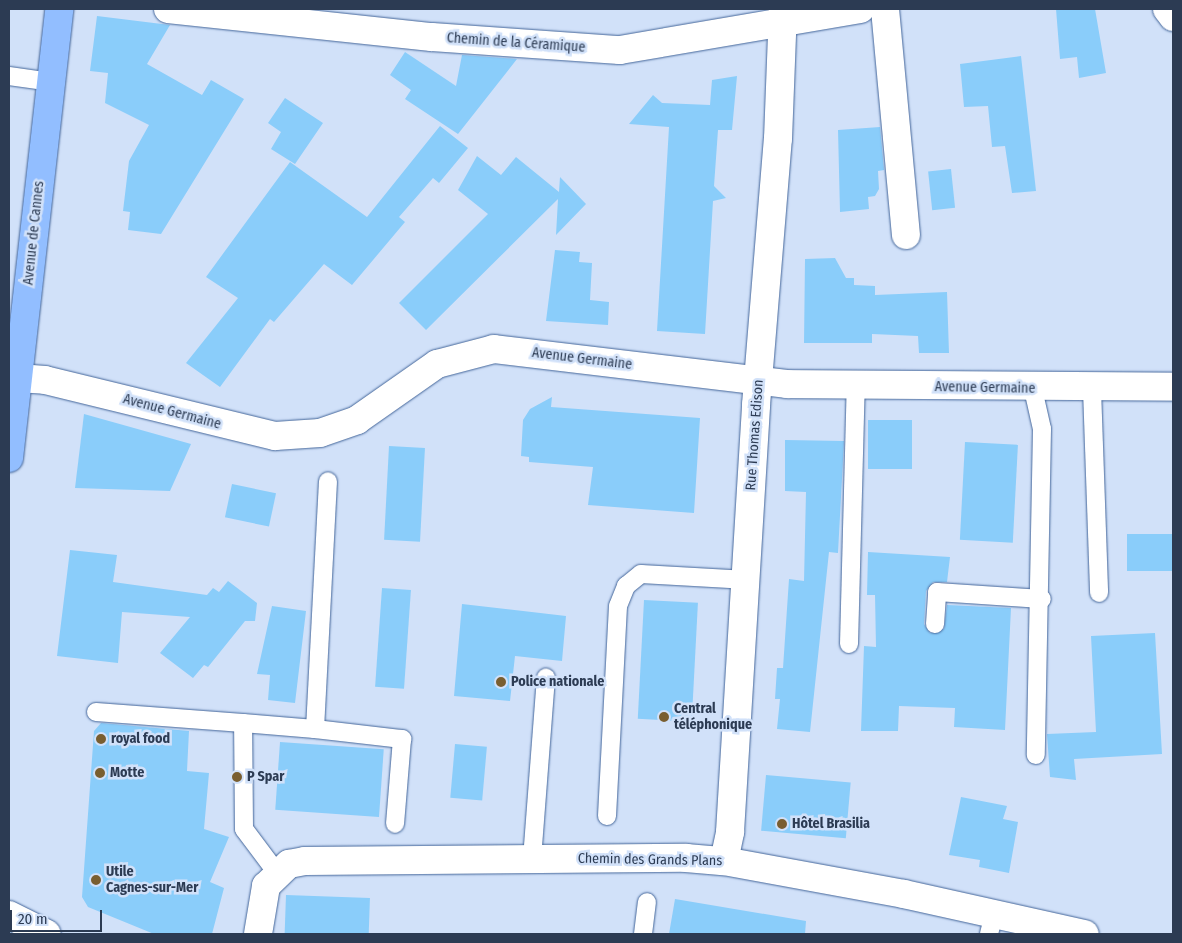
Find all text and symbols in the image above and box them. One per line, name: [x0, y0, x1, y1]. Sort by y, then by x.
street label: Chemin de la Céramique: [446, 30, 586, 56]
street label: Avenue de Cannes: [20, 180, 48, 286]
street label: Avenue Germaine: [531, 345, 633, 373]
street label: Rue Thomas Edison: [743, 379, 767, 491]
street label: Avenue Germaine: [935, 379, 1035, 397]
street label: Avenue Germaine: [121, 391, 223, 433]
place label: Police nationale: [511, 674, 604, 690]
marker: Police nationale: [495, 676, 507, 688]
place label: Central téléphonique: [674, 701, 752, 734]
marker: Central téléphonique: [658, 711, 670, 723]
place label: royal food: [111, 731, 170, 747]
marker: royal food: [95, 733, 107, 745]
place label: Motte: [110, 765, 144, 781]
marker: Motte: [94, 767, 106, 779]
place label: P Spar: [247, 769, 284, 785]
marker: P Spar: [231, 771, 243, 783]
place label: Hôtel Brasilia: [792, 816, 870, 832]
marker: Hôtel Brasilia: [776, 818, 788, 830]
street label: Chemin des Grands Plans: [578, 850, 722, 870]
place label: Utile Cagnes-sur-Mer: [106, 864, 198, 896]
marker: Utile Cagnes-sur-Mer: [90, 874, 102, 886]
scale bar: [12, 900, 105, 932]
text: 20 m: [18, 910, 48, 928]

